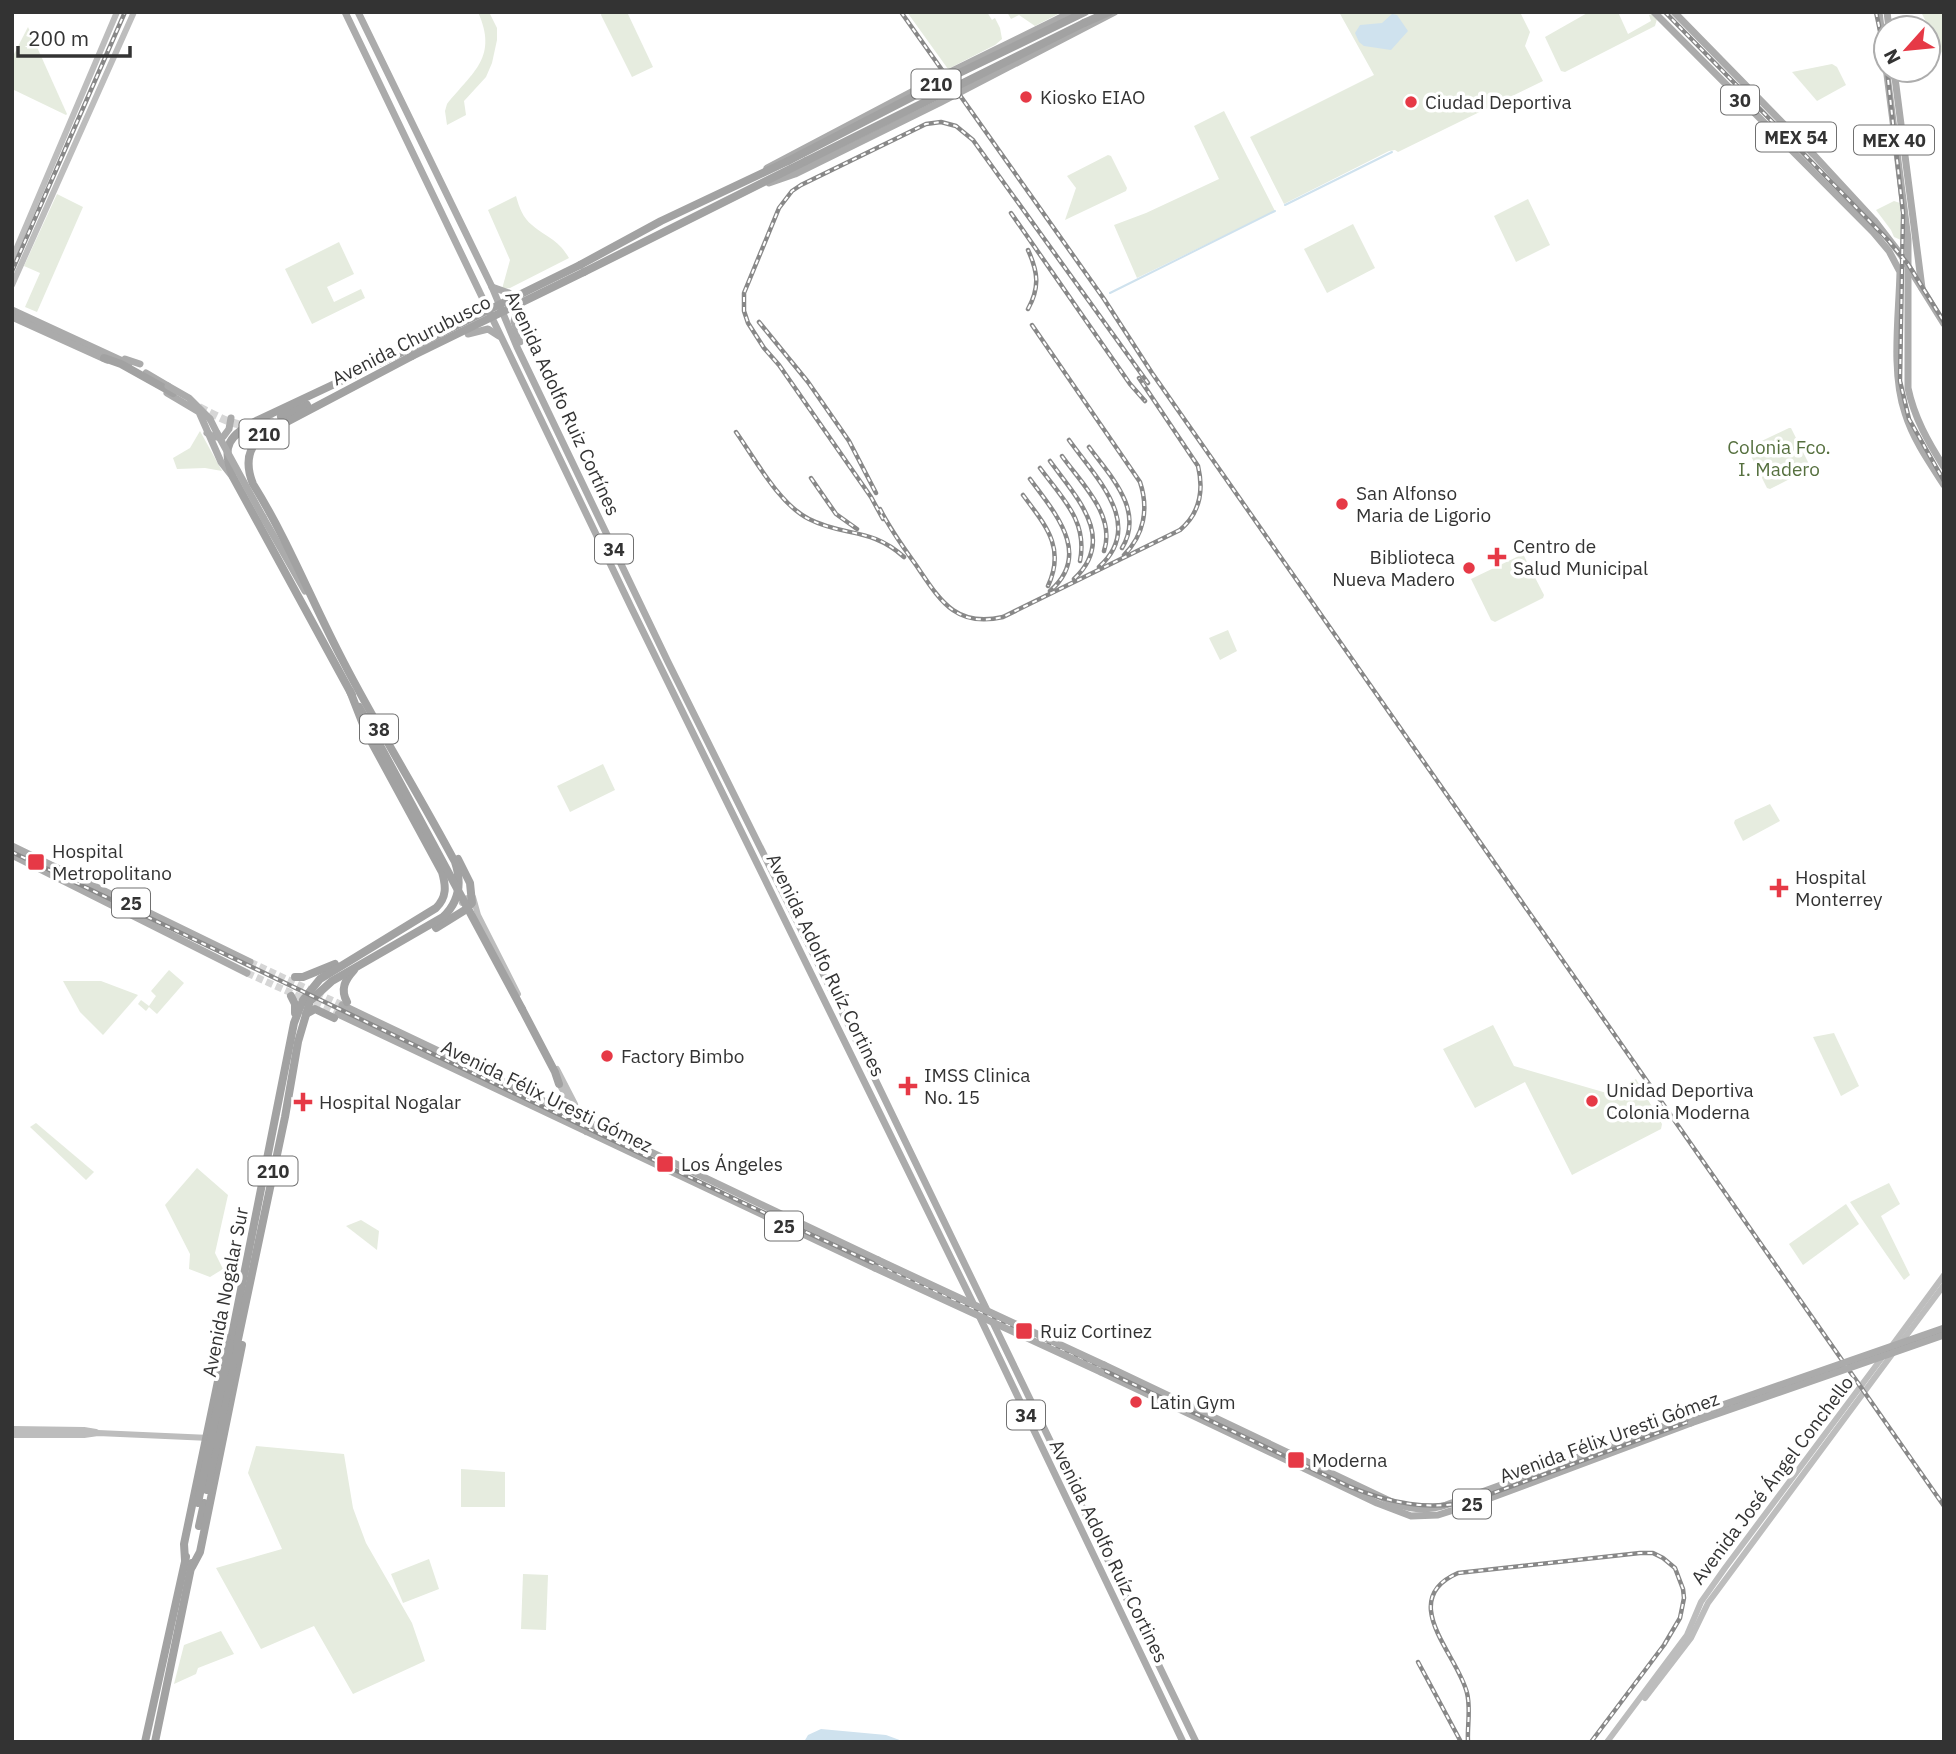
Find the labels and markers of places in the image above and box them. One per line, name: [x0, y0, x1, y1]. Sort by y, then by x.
place label: Kiosko EIAO: [1040, 85, 1146, 109]
marker: Kiosko EIAO: [1018, 89, 1034, 105]
place label: Ciudad Deportiva: [1425, 90, 1572, 114]
marker: Ciudad Deportiva: [1403, 94, 1419, 110]
place label: San Alfonso Maria de Ligorio: [1356, 481, 1491, 527]
marker: San Alfonso Maria de Ligorio: [1334, 496, 1350, 512]
place label: Centro de Salud Municipal: [1513, 534, 1648, 580]
place label: Biblioteca Nueva Madero: [1332, 545, 1455, 591]
marker: Centro de Salud Municipal: [1487, 547, 1507, 567]
marker: Biblioteca Nueva Madero: [1461, 560, 1477, 576]
place label: Hospital Metropolitano: [52, 839, 172, 885]
marker: Hospital Metropolitano: [26, 852, 46, 872]
place label: Hospital Monterrey: [1795, 865, 1883, 911]
marker: Hospital Monterrey: [1769, 878, 1789, 898]
place label: Factory Bimbo: [621, 1044, 744, 1068]
marker: Factory Bimbo: [599, 1048, 615, 1064]
place label: IMSS Clinica No. 15: [924, 1063, 1030, 1109]
marker: IMSS Clinica No. 15: [898, 1076, 918, 1096]
place label: Unidad Deportiva Colonia Moderna: [1606, 1078, 1754, 1124]
place label: Hospital Nogalar: [319, 1090, 461, 1114]
marker: Hospital Nogalar: [293, 1092, 313, 1112]
marker: Unidad Deportiva Colonia Moderna: [1584, 1093, 1600, 1109]
place label: Los Ángeles: [681, 1152, 783, 1176]
marker: Los Ángeles: [655, 1154, 675, 1174]
place label: Ruiz Cortinez: [1040, 1319, 1152, 1343]
marker: Ruiz Cortinez: [1014, 1321, 1034, 1341]
place label: Latin Gym: [1150, 1390, 1236, 1414]
marker: Latin Gym: [1128, 1394, 1144, 1410]
place label: Moderna: [1312, 1448, 1387, 1472]
marker: Moderna: [1286, 1450, 1306, 1470]

